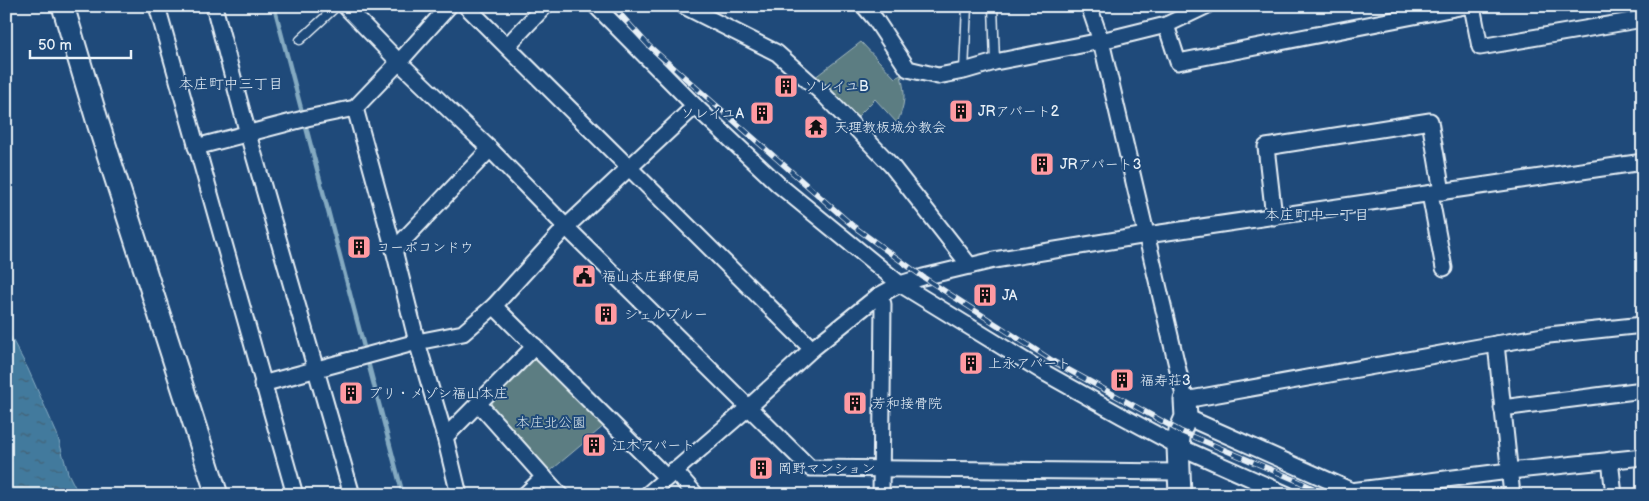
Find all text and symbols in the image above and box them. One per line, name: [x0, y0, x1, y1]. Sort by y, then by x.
scale bar: [30, 28, 131, 60]
text: 50 m: [38, 36, 72, 55]
building icon: ソレイユB: [773, 73, 799, 99]
district label: 本庄町中三丁目: [178, 75, 284, 94]
place label: ソレイユB: [804, 78, 869, 95]
building icon: JRアパート2: [948, 98, 974, 124]
building icon: ソレイユA: [749, 100, 775, 126]
place label: JRアパート2: [978, 103, 1060, 120]
place label: ソレイユA: [681, 105, 744, 122]
temple icon: 天理教板城分教会: [803, 114, 829, 140]
place label: 天理教板城分教会: [834, 119, 946, 136]
building icon: JRアパート3: [1029, 151, 1055, 177]
place label: JRアパート3: [1060, 156, 1141, 173]
district label: 本庄町中一丁目: [1264, 206, 1370, 225]
building icon: コーポコンドウ: [346, 234, 372, 260]
place label: コーポコンドウ: [376, 239, 474, 256]
public building icon: 福山本庄郵便局: [571, 263, 597, 289]
place label: 福山本庄郵便局: [602, 268, 700, 285]
building icon: JA: [972, 282, 998, 308]
place label: JA: [1002, 287, 1018, 304]
building icon: シェルブルー: [593, 301, 619, 327]
place label: シェルブルー: [624, 306, 708, 323]
building icon: 上永アパート: [958, 350, 984, 376]
place label: 上永アパート: [988, 355, 1071, 372]
building icon: 福寿荘3: [1109, 367, 1135, 393]
place label: 福寿荘3: [1140, 372, 1191, 389]
building icon: プリ・メゾン福山本庄: [338, 380, 364, 406]
place label: プリ・メゾン福山本庄: [368, 385, 508, 402]
building icon: 芳和接骨院: [842, 390, 868, 416]
place label: 芳和接骨院: [872, 395, 942, 412]
park label: 本庄北公園: [516, 414, 586, 431]
building icon: 江木アパート: [581, 432, 607, 458]
place label: 江木アパート: [612, 437, 695, 454]
building icon: 岡野マンション: [748, 455, 774, 481]
place label: 岡野マンション: [778, 460, 875, 477]

